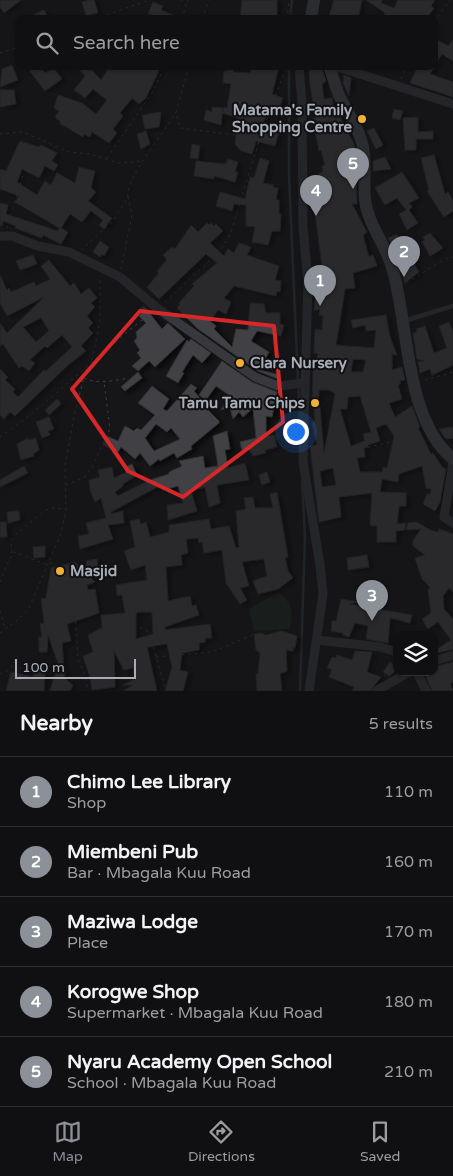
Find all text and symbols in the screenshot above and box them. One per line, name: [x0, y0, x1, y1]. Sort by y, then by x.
search box: [15, 15, 438, 70]
icon: search: [33, 29, 61, 57]
text: Search here: [73, 32, 180, 54]
place label: Matama's Family Shopping Centre: [232, 101, 352, 137]
marker: Matama's Family Shopping Centre: [356, 113, 368, 125]
pin: 5: [337, 148, 369, 189]
pin: 4: [300, 175, 332, 216]
pin: 2: [388, 236, 420, 277]
pin: 1: [304, 265, 336, 306]
place label: Clara Nursery: [250, 354, 347, 373]
marker: Clara Nursery: [234, 357, 246, 369]
place label: Tamu Tamu Chips: [178, 394, 305, 413]
marker: Tamu Tamu Chips: [309, 397, 321, 409]
your location: [283, 419, 309, 445]
place label: Masjid: [70, 562, 117, 581]
marker: Masjid: [54, 565, 66, 577]
pin: 3: [356, 580, 388, 621]
map controls: [393, 631, 438, 676]
button: layers: [393, 631, 438, 676]
scale bar: [15, 656, 136, 679]
text: 100 m: [22, 659, 65, 676]
text: Nearby: [20, 711, 93, 736]
text: 5 results: [369, 714, 433, 734]
text: Chimo Lee Library: [67, 771, 231, 793]
text: 1: [31, 782, 41, 802]
text: 110 m: [384, 782, 433, 802]
text: Shop: [67, 793, 106, 813]
text: Miembeni Pub: [67, 841, 198, 863]
text: 2: [31, 852, 41, 872]
text: 160 m: [384, 852, 433, 872]
text: Bar · Mbagala Kuu Road: [67, 863, 251, 883]
text: Maziwa Lodge: [67, 911, 198, 933]
text: 3: [31, 922, 41, 942]
text: 170 m: [384, 922, 433, 942]
text: Place: [67, 933, 108, 953]
text: Korogwe Shop: [67, 981, 199, 1003]
text: 4: [31, 992, 41, 1012]
text: 180 m: [384, 992, 433, 1012]
text: Supermarket · Mbagala Kuu Road: [67, 1003, 323, 1023]
text: Nyaru Academy Open School: [67, 1051, 332, 1073]
text: 5: [31, 1062, 41, 1082]
text: 210 m: [384, 1062, 433, 1082]
text: School · Mbagala Kuu Road: [67, 1073, 276, 1093]
tab: Map: [53, 1118, 83, 1165]
tab: Directions: [188, 1118, 255, 1165]
tab: Saved: [360, 1118, 400, 1165]

